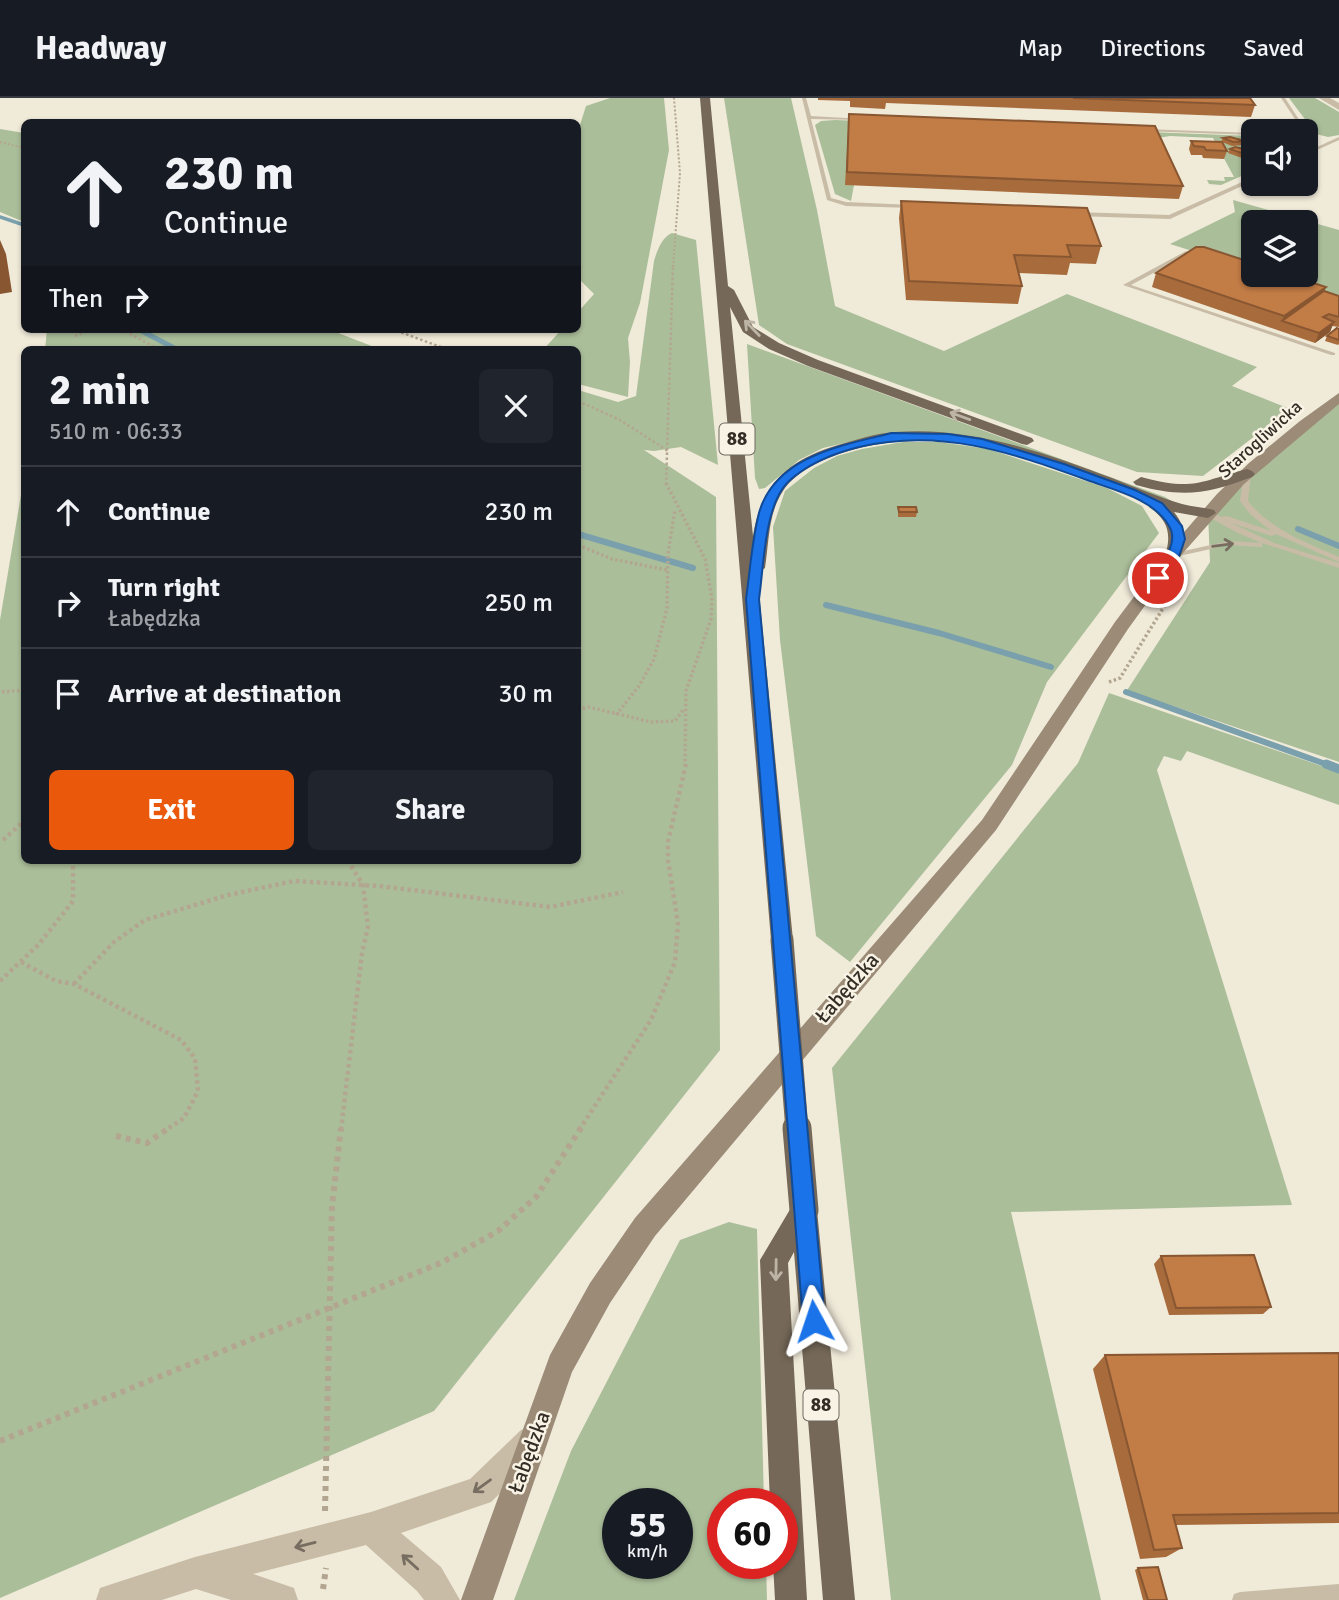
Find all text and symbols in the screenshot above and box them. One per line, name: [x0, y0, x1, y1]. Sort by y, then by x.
text: Headway: [35, 28, 166, 69]
text: Map: [1018, 33, 1063, 63]
text: Directions: [1101, 33, 1206, 63]
text: Saved: [1244, 33, 1304, 63]
map controls: [1241, 119, 1318, 287]
button: sound: [1241, 119, 1318, 196]
text: 230 m: [164, 143, 294, 203]
icon: ahead: [49, 147, 140, 238]
text: Continue: [164, 203, 288, 242]
button: layers: [1241, 210, 1318, 287]
icon: right: [117, 280, 155, 318]
text: Then: [49, 283, 103, 315]
one-way arrow: [744, 320, 761, 338]
text: 2 min: [49, 365, 150, 416]
button: close: [479, 369, 553, 443]
street label: Starogliwicka: [1214, 396, 1306, 482]
one-way arrow: [949, 409, 971, 422]
text: 510 m · 06:33: [49, 417, 183, 446]
road number: 88: [720, 424, 754, 454]
icon: ahead: [49, 493, 87, 531]
text: Continue: [108, 496, 210, 528]
text: 230 m: [484, 496, 553, 528]
one-way arrow: [1211, 538, 1234, 551]
pin: [1128, 548, 1188, 608]
icon: arrive: [1139, 559, 1177, 597]
text: Turn right: [108, 572, 220, 604]
icon: right: [49, 584, 87, 622]
text: 250 m: [484, 587, 553, 619]
text: Łabędzka: [108, 604, 201, 633]
icon: arrive: [49, 675, 87, 713]
text: Arrive at destination: [108, 678, 341, 710]
text: 30 m: [498, 678, 553, 710]
button: Exit: [49, 770, 294, 850]
button: Share: [308, 770, 553, 850]
street label: Łabędzka: [809, 947, 885, 1029]
one-way arrow: [769, 1258, 783, 1281]
position arrow: [777, 1284, 851, 1358]
road number: 88: [804, 1390, 838, 1420]
street label: Łabędzka: [502, 1408, 556, 1496]
one-way arrow: [473, 1479, 492, 1494]
speed limit sign: 60: [707, 1488, 798, 1579]
text: 55: [629, 1503, 666, 1546]
one-way arrow: [294, 1539, 317, 1552]
text: km/h: [627, 1540, 668, 1562]
one-way arrow: [401, 1554, 419, 1570]

